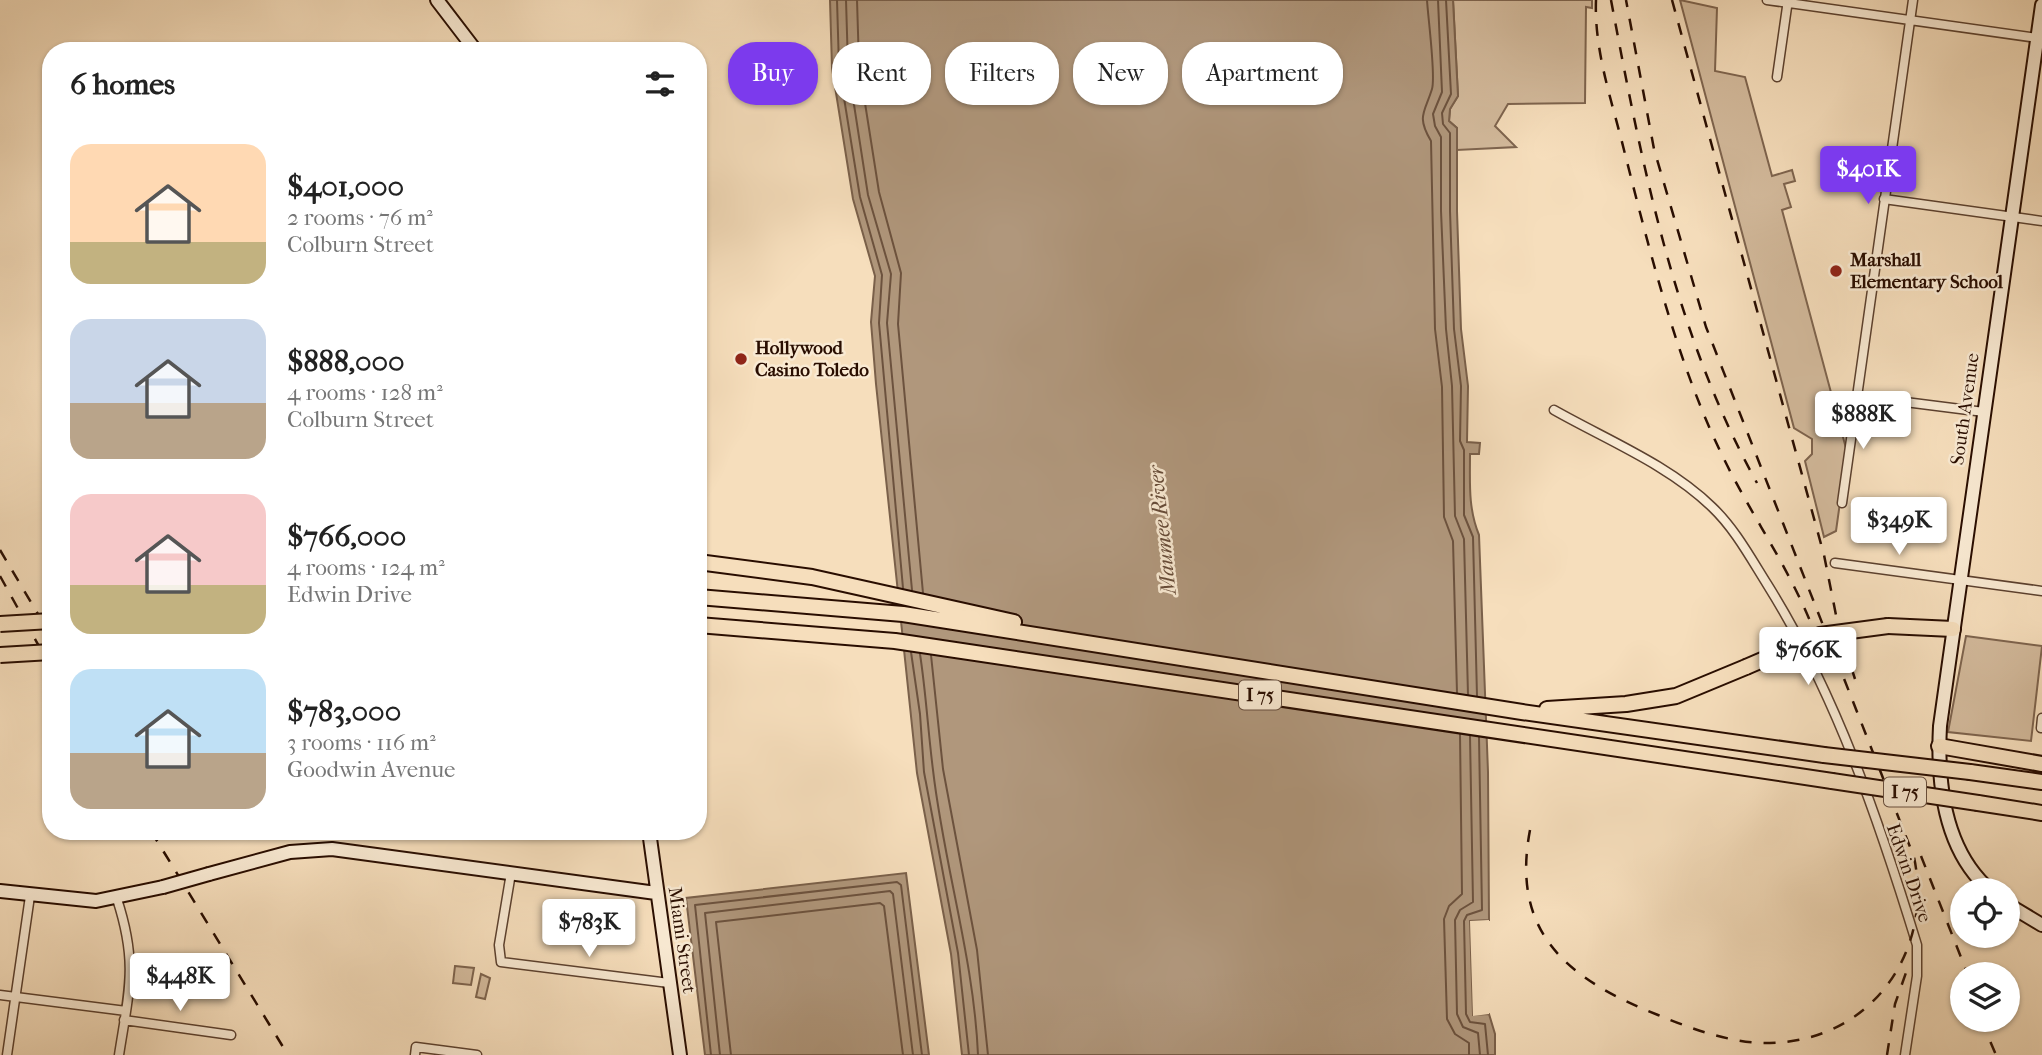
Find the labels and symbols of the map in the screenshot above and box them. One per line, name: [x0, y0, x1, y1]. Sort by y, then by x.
pin: $401K: [1819, 146, 1917, 206]
place label: Marshall Elementary School: [1849, 249, 2004, 293]
marker: Marshall Elementary School: [1828, 263, 1844, 279]
place label: Hollywood Casino Toledo: [755, 337, 869, 381]
marker: Hollywood Casino Toledo: [733, 351, 749, 367]
street label: South Avenue: [1946, 352, 1984, 466]
pin: $888K: [1814, 392, 1912, 451]
water label: Maumee River: [1143, 463, 1181, 598]
pin: $349K: [1850, 498, 1948, 557]
pin: $766K: [1759, 628, 1857, 687]
road number: I 75: [1239, 680, 1281, 710]
road number: I 75: [1884, 778, 1926, 806]
street label: Edwin Drive: [1882, 821, 1936, 925]
street label: Miami Street: [664, 885, 700, 995]
pin: $783K: [540, 900, 638, 959]
pin: $448K: [131, 954, 229, 1013]

